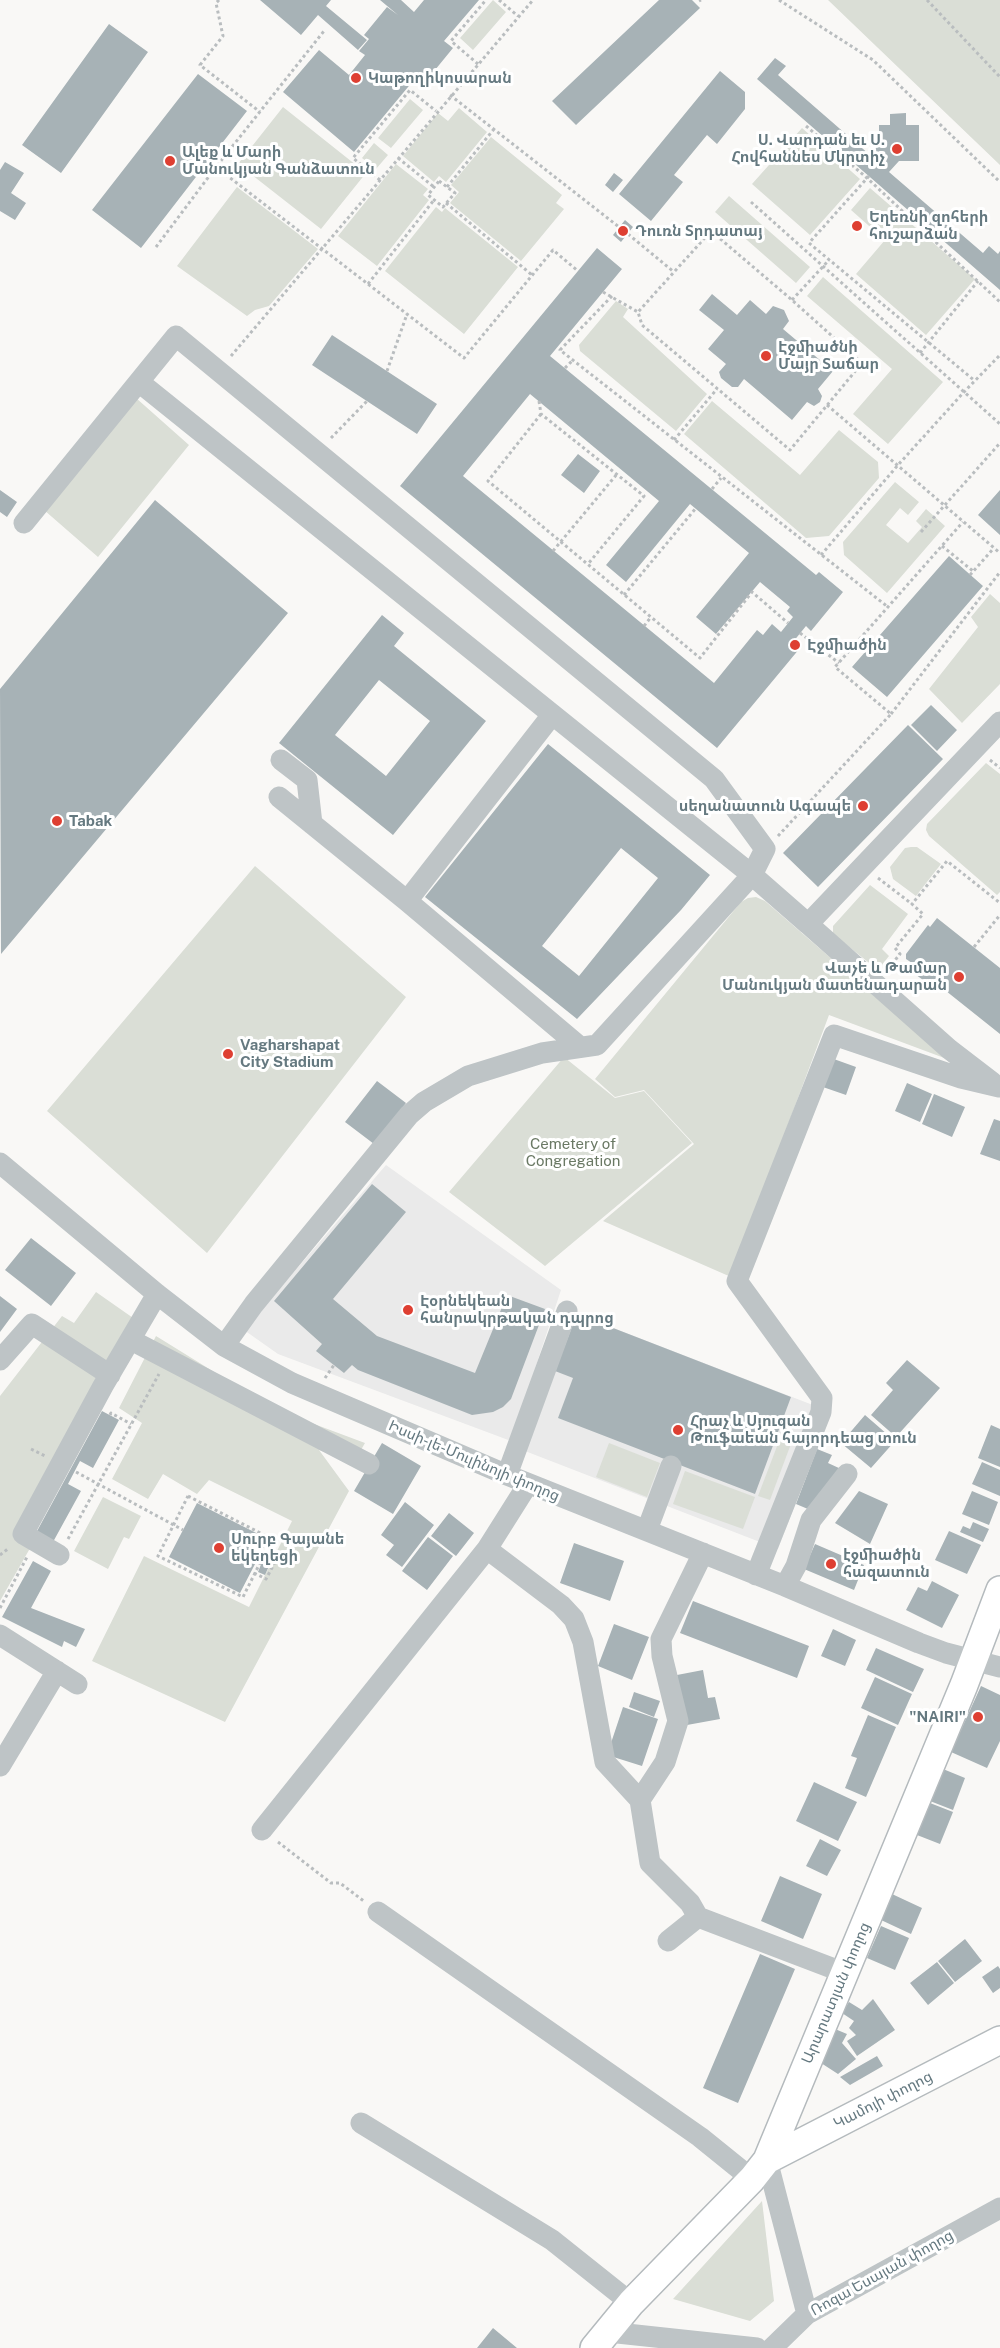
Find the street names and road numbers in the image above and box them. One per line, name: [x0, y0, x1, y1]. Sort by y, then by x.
street label: Իսսի-լե-Մուլինոյի փողոց: [386, 1417, 562, 1505]
street label: Արարատյան փողոց: [798, 1920, 874, 2066]
street label: Կամոյի փողոց: [831, 2067, 935, 2133]
street label: Ռոզա Եսայան փողոց: [807, 2226, 957, 2320]

